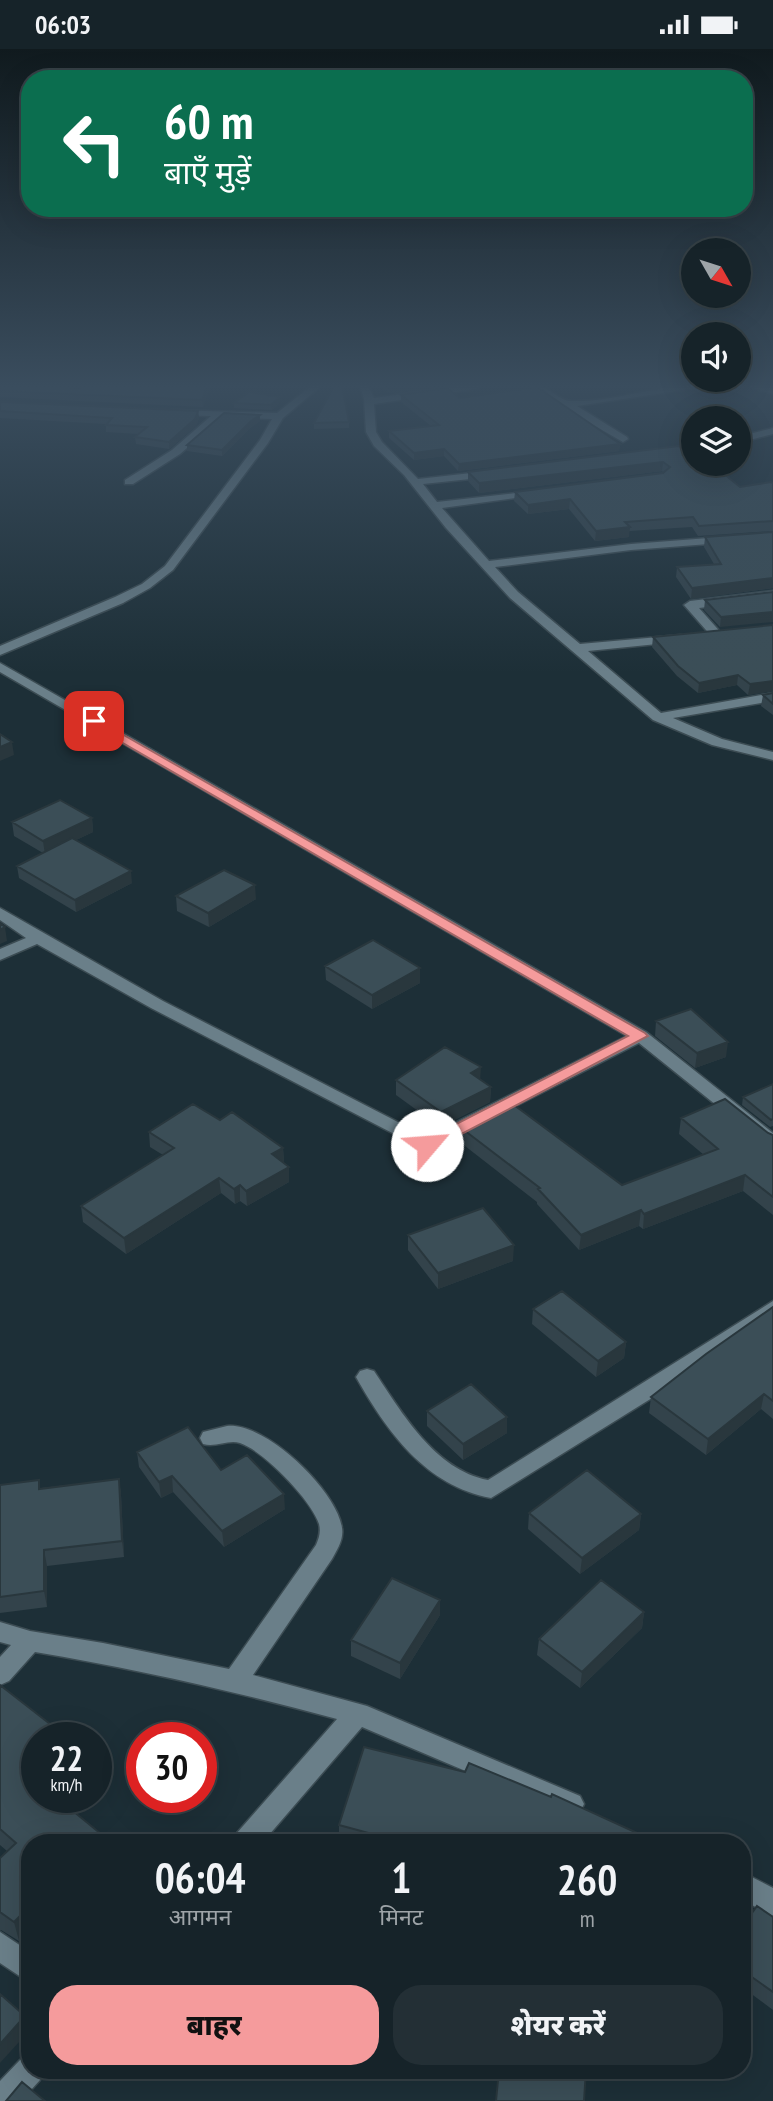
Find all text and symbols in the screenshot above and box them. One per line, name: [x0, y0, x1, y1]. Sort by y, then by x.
text: 06:03: [35, 8, 91, 41]
text: 60 m: [164, 89, 253, 153]
icon: left: [49, 98, 140, 189]
text: बाएँ मुड़ें: [164, 151, 251, 193]
north arrow: [681, 238, 751, 308]
map controls: [681, 238, 751, 476]
button: sound: [681, 322, 751, 392]
button: layers: [681, 406, 751, 476]
pin: [64, 691, 124, 751]
icon: arrive: [75, 702, 113, 740]
position arrow: [390, 1108, 464, 1182]
speed limit sign: 30: [126, 1722, 217, 1813]
text: 22: [50, 1735, 83, 1781]
text: km/h: [51, 1773, 82, 1796]
text: 06:04: [155, 1850, 246, 1905]
text: 1: [391, 1850, 411, 1905]
text: 260: [557, 1852, 617, 1907]
text: आगमन: [169, 1902, 232, 1931]
text: मिनट: [379, 1902, 423, 1931]
text: m: [580, 1904, 595, 1933]
button: बाहर: [49, 1985, 379, 2065]
button: शेयर करें: [393, 1985, 723, 2065]

